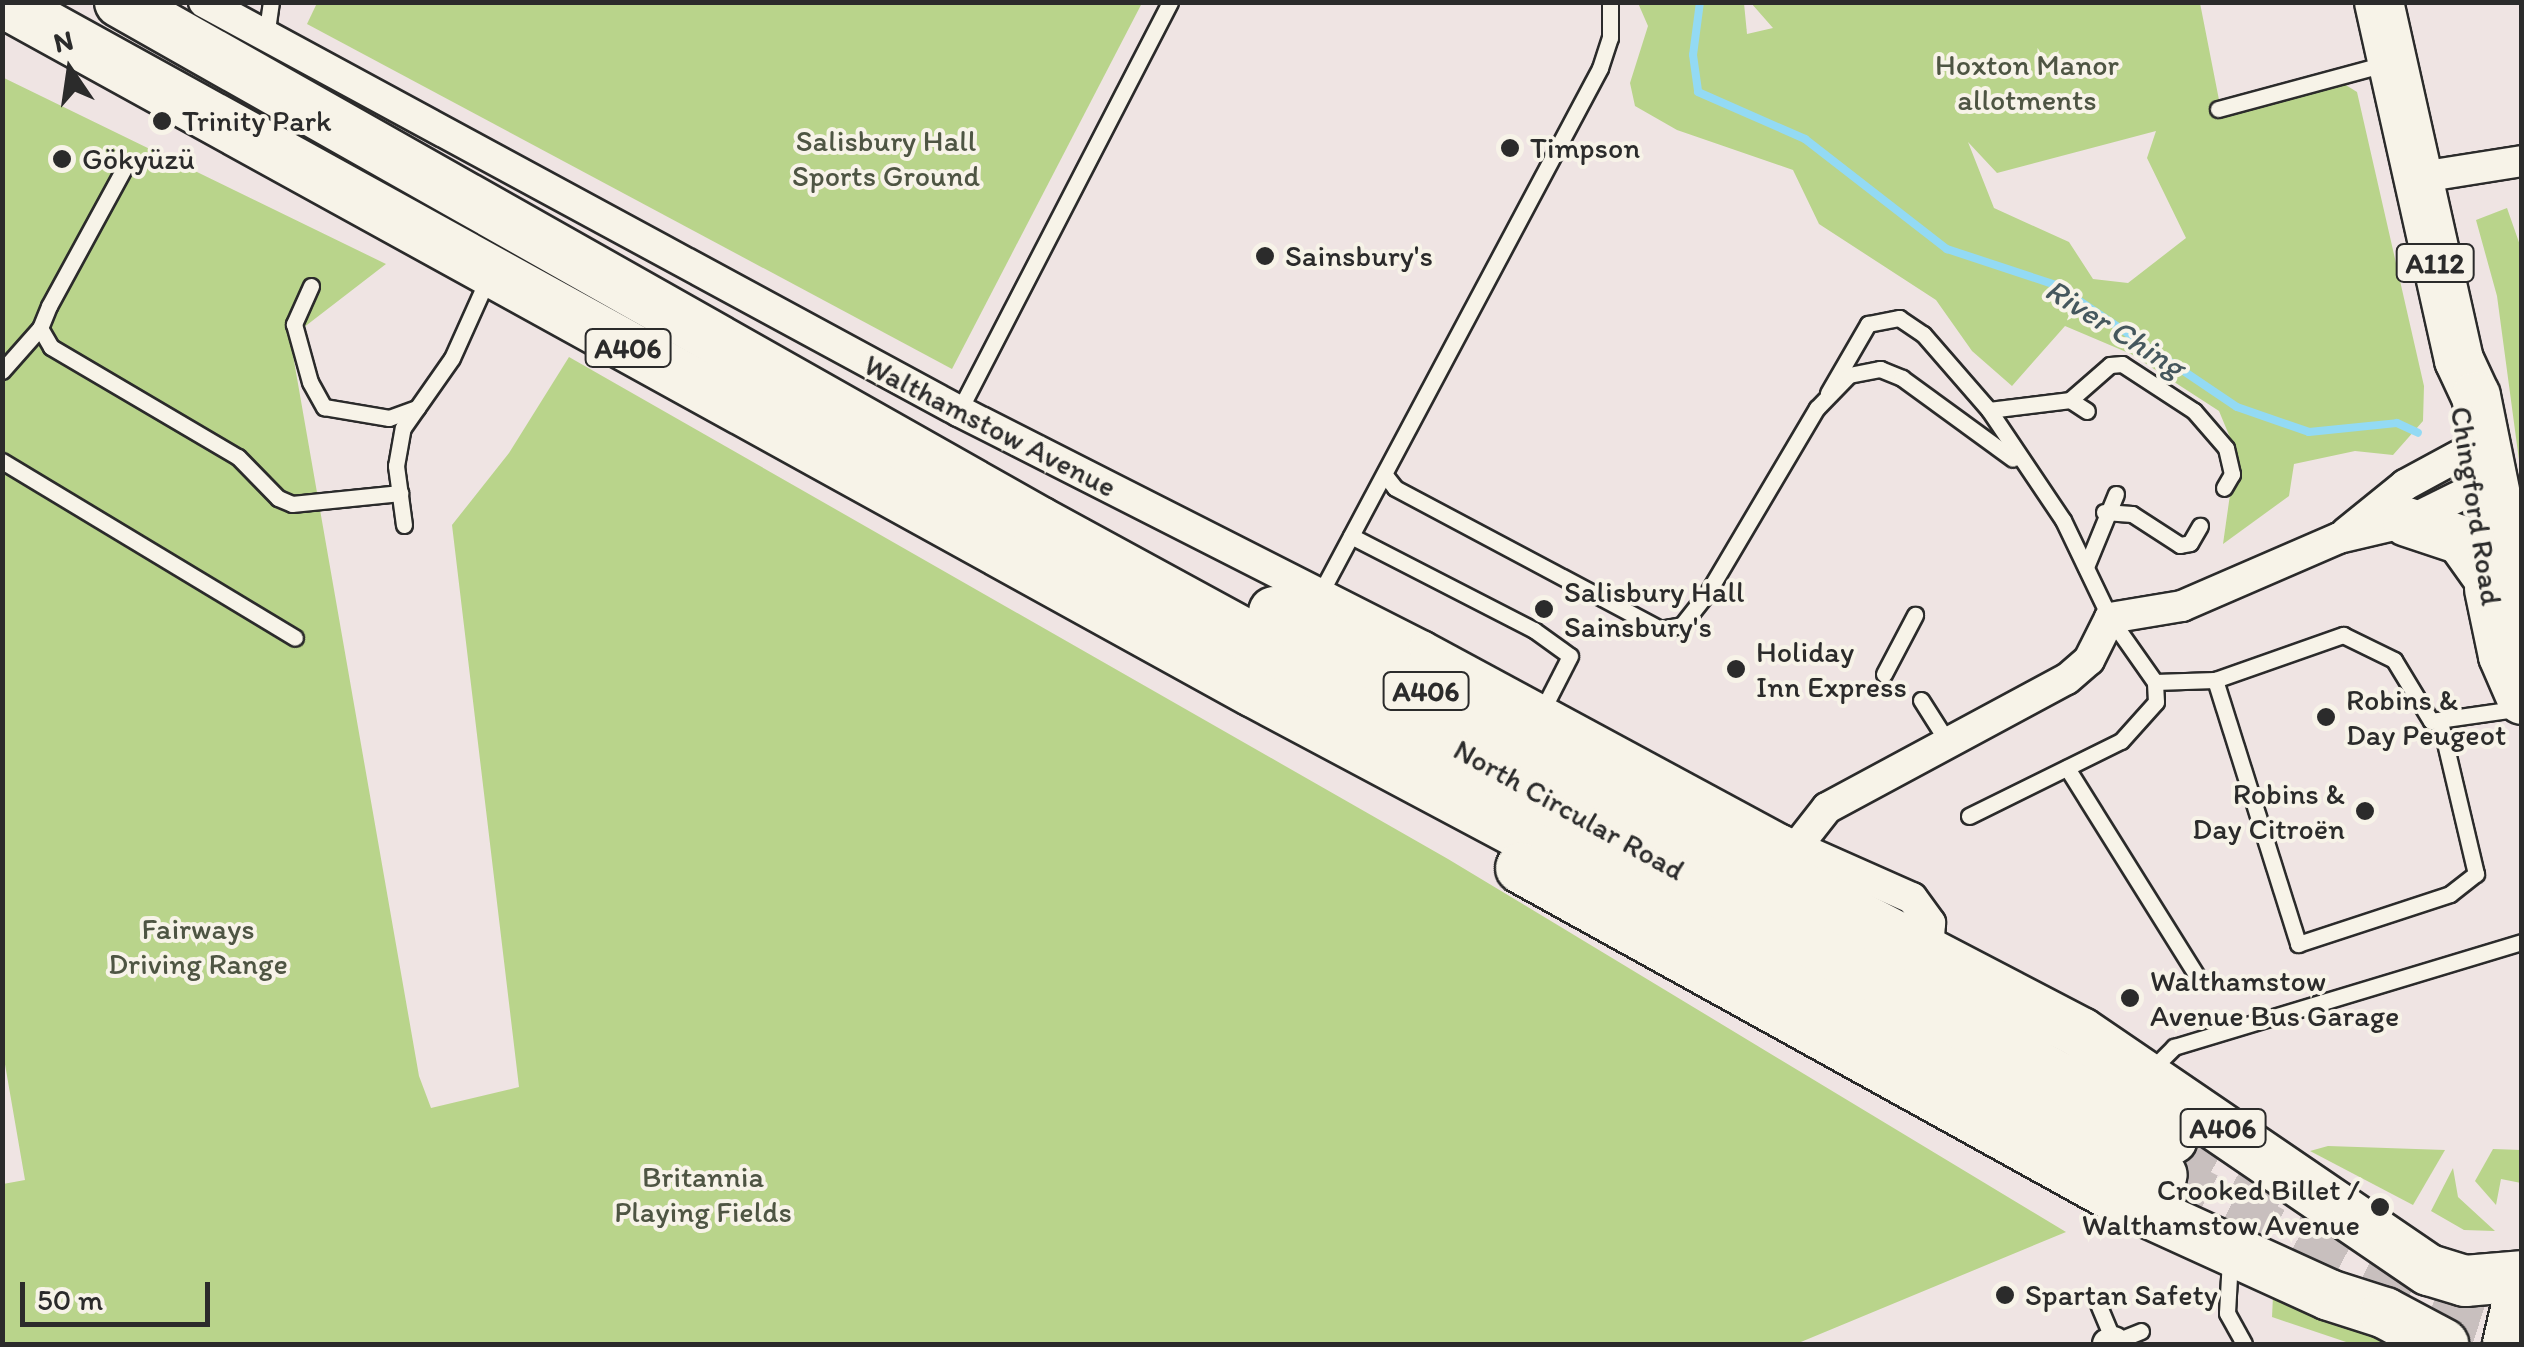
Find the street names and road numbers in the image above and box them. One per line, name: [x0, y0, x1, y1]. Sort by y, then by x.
road number: A112: [2395, 240, 2475, 286]
road number: A406: [583, 325, 673, 371]
street label: Walthamstow Avenue: [859, 347, 1121, 505]
street label: Chingford Road: [2443, 404, 2509, 608]
road number: A406: [1381, 668, 1471, 714]
street label: North Circular Road: [1448, 732, 1690, 888]
road number: A406: [2178, 1105, 2268, 1151]

